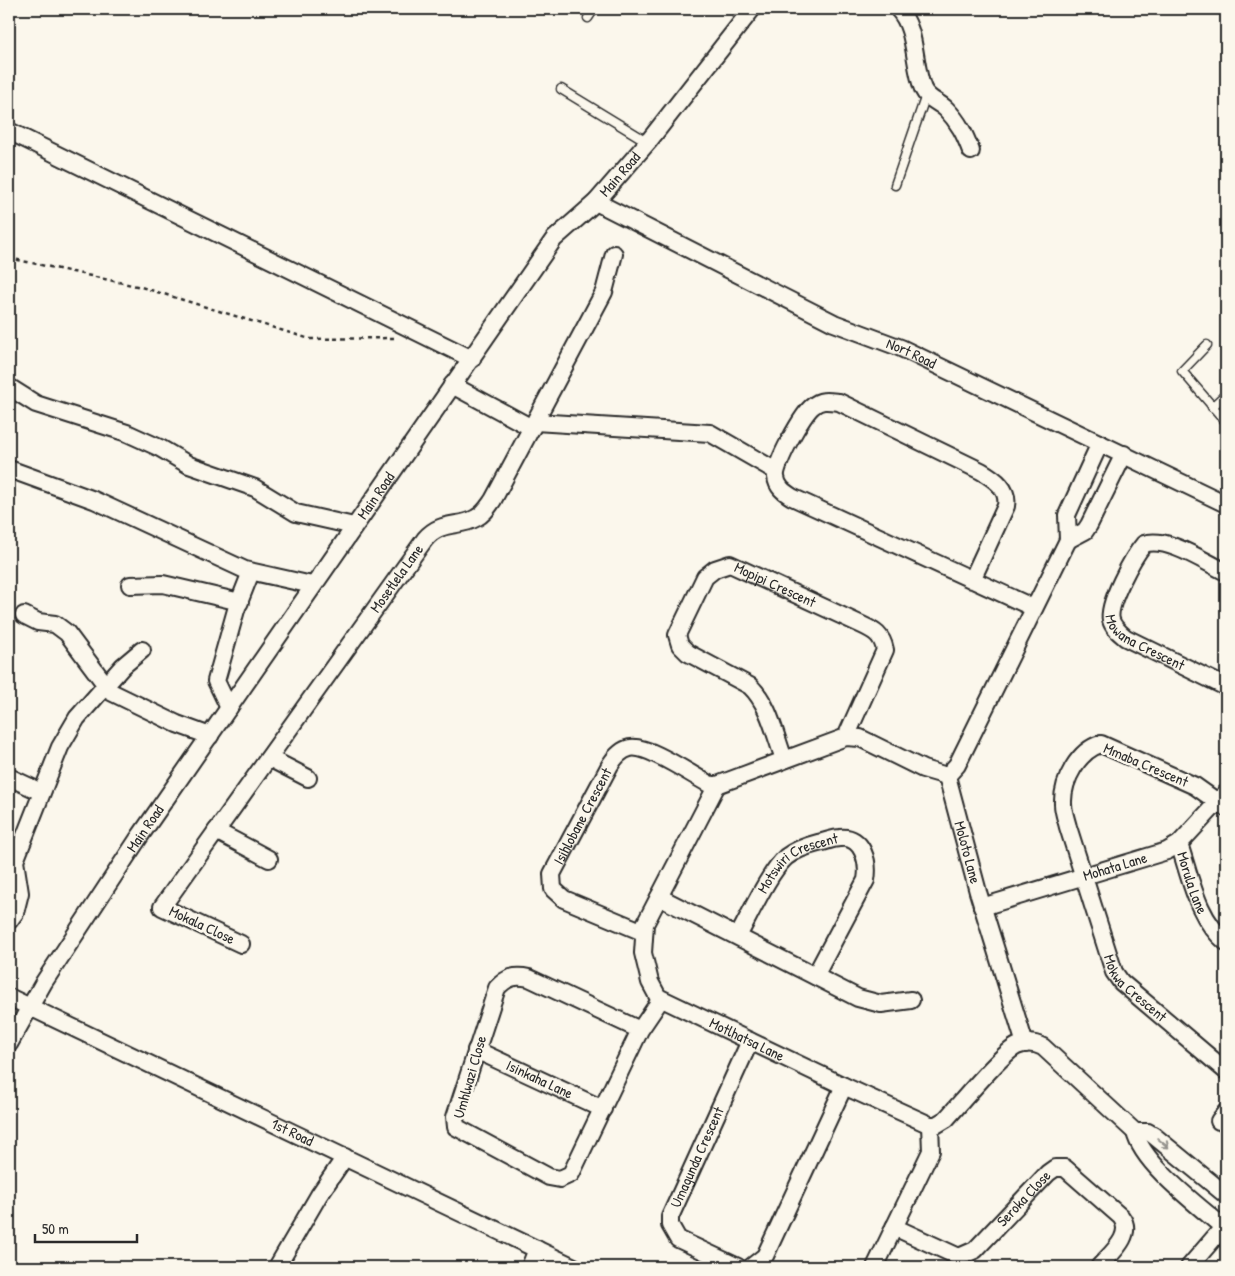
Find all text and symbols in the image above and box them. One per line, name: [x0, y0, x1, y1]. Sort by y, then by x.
street label: Main Road: [594, 147, 645, 201]
street label: Nort Road: [883, 332, 940, 374]
street label: Main Road: [352, 468, 399, 523]
street label: Mosetlela Lane: [365, 540, 428, 617]
street label: Mopipi Crescent: [731, 556, 820, 613]
street label: Mowana Crescent: [1100, 613, 1189, 676]
street label: Mmaba Crescent: [1101, 737, 1192, 792]
street label: Isihlobane Crescent: [548, 763, 617, 868]
street label: Main Road: [121, 800, 169, 856]
street label: Moloto Lane: [949, 819, 986, 886]
street label: Motswiri Crescent: [752, 827, 840, 897]
street label: Mohata Lane: [1080, 847, 1150, 886]
street label: Morula Lane: [1172, 849, 1213, 917]
street label: Mokala Close: [166, 900, 239, 949]
street label: Mokwa Crescent: [1099, 952, 1172, 1027]
street label: Motlhatsa Lane: [706, 1012, 788, 1066]
street label: Umhlwazi Close: [448, 1033, 491, 1121]
street label: Isinkaha Lane: [503, 1054, 577, 1104]
street label: Umagunda Crescent: [665, 1102, 729, 1211]
street label: 1st Road: [268, 1113, 317, 1151]
one-way arrow: [1156, 1137, 1169, 1148]
street label: Seroka Close: [992, 1165, 1055, 1231]
scale bar: [35, 1211, 138, 1243]
text: 50 m: [42, 1218, 69, 1239]

